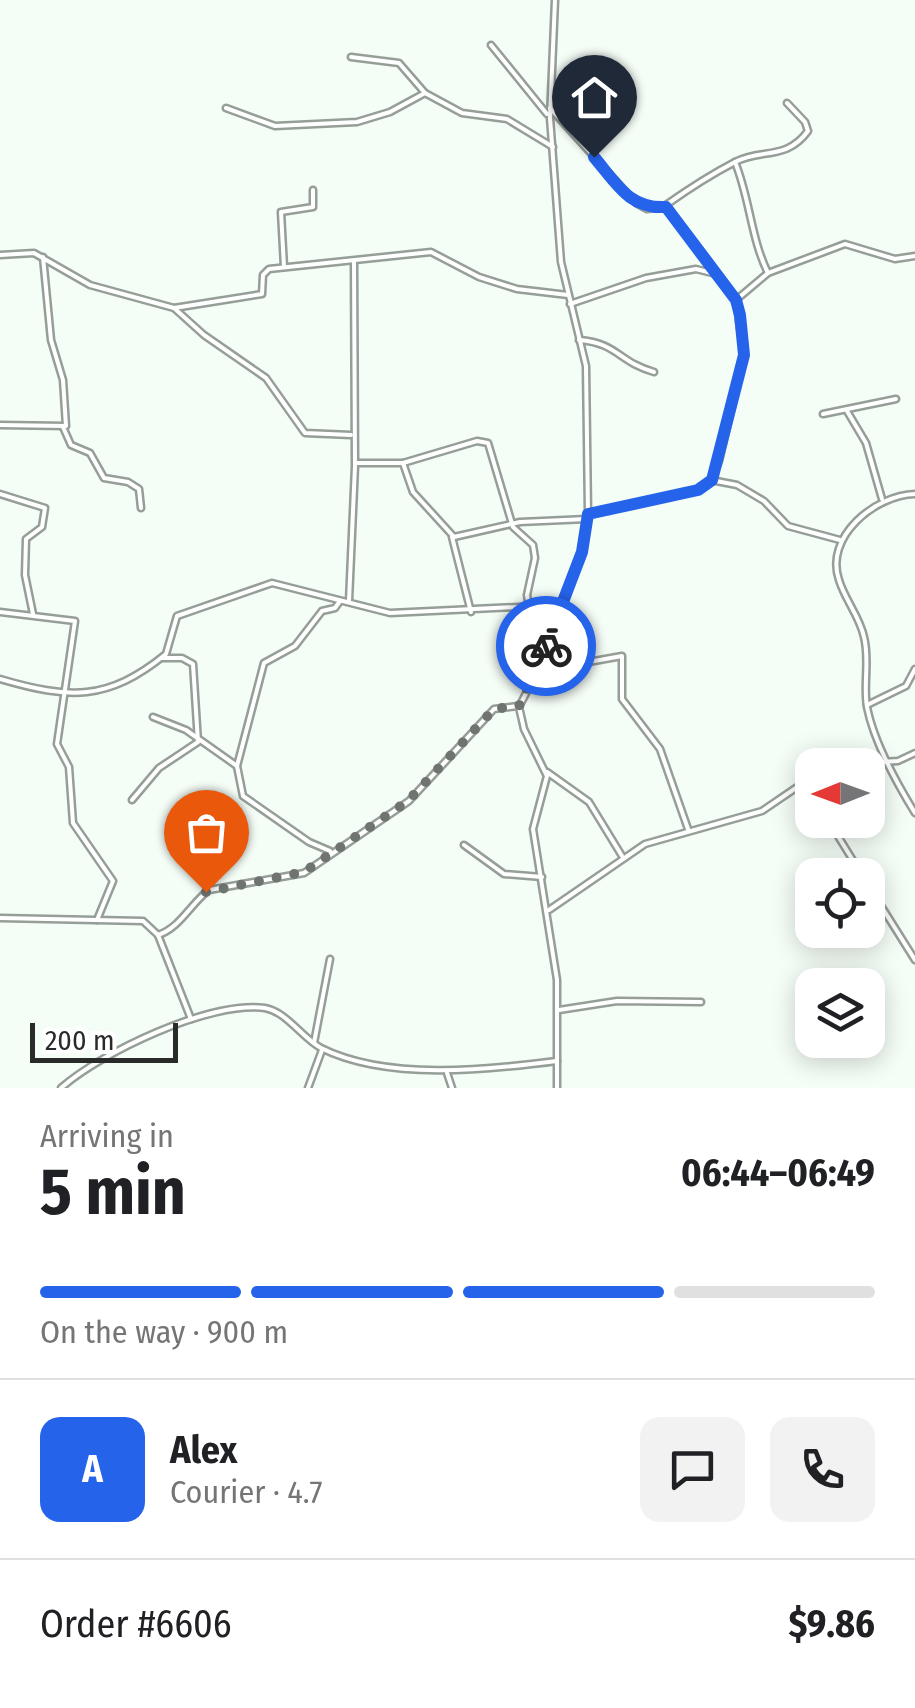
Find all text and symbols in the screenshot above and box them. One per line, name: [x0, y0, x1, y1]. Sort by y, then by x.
pin: [552, 55, 637, 158]
icon: home: [567, 70, 622, 125]
courier: [496, 596, 596, 696]
icon: bike: [519, 619, 574, 674]
north arrow: [795, 748, 885, 838]
map controls: [795, 748, 885, 1058]
pin: [164, 790, 249, 893]
icon: bag: [179, 805, 234, 860]
button: locate: [795, 858, 885, 948]
button: layers: [795, 968, 885, 1058]
scale bar: [30, 1018, 178, 1062]
text: 200 m: [45, 1024, 115, 1057]
text: Arriving in: [40, 1117, 174, 1155]
text: 06:44–06:49: [681, 1150, 875, 1196]
text: 5 min: [40, 1153, 186, 1231]
text: On the way · 900 m: [40, 1313, 288, 1351]
button: chat: [640, 1417, 745, 1522]
button: phone: [770, 1417, 875, 1522]
text: Alex: [170, 1427, 237, 1473]
text: A: [82, 1446, 103, 1492]
text: Courier · 4.7: [170, 1473, 322, 1511]
text: Order #6606: [40, 1601, 232, 1647]
text: $9.86: [788, 1601, 875, 1647]

